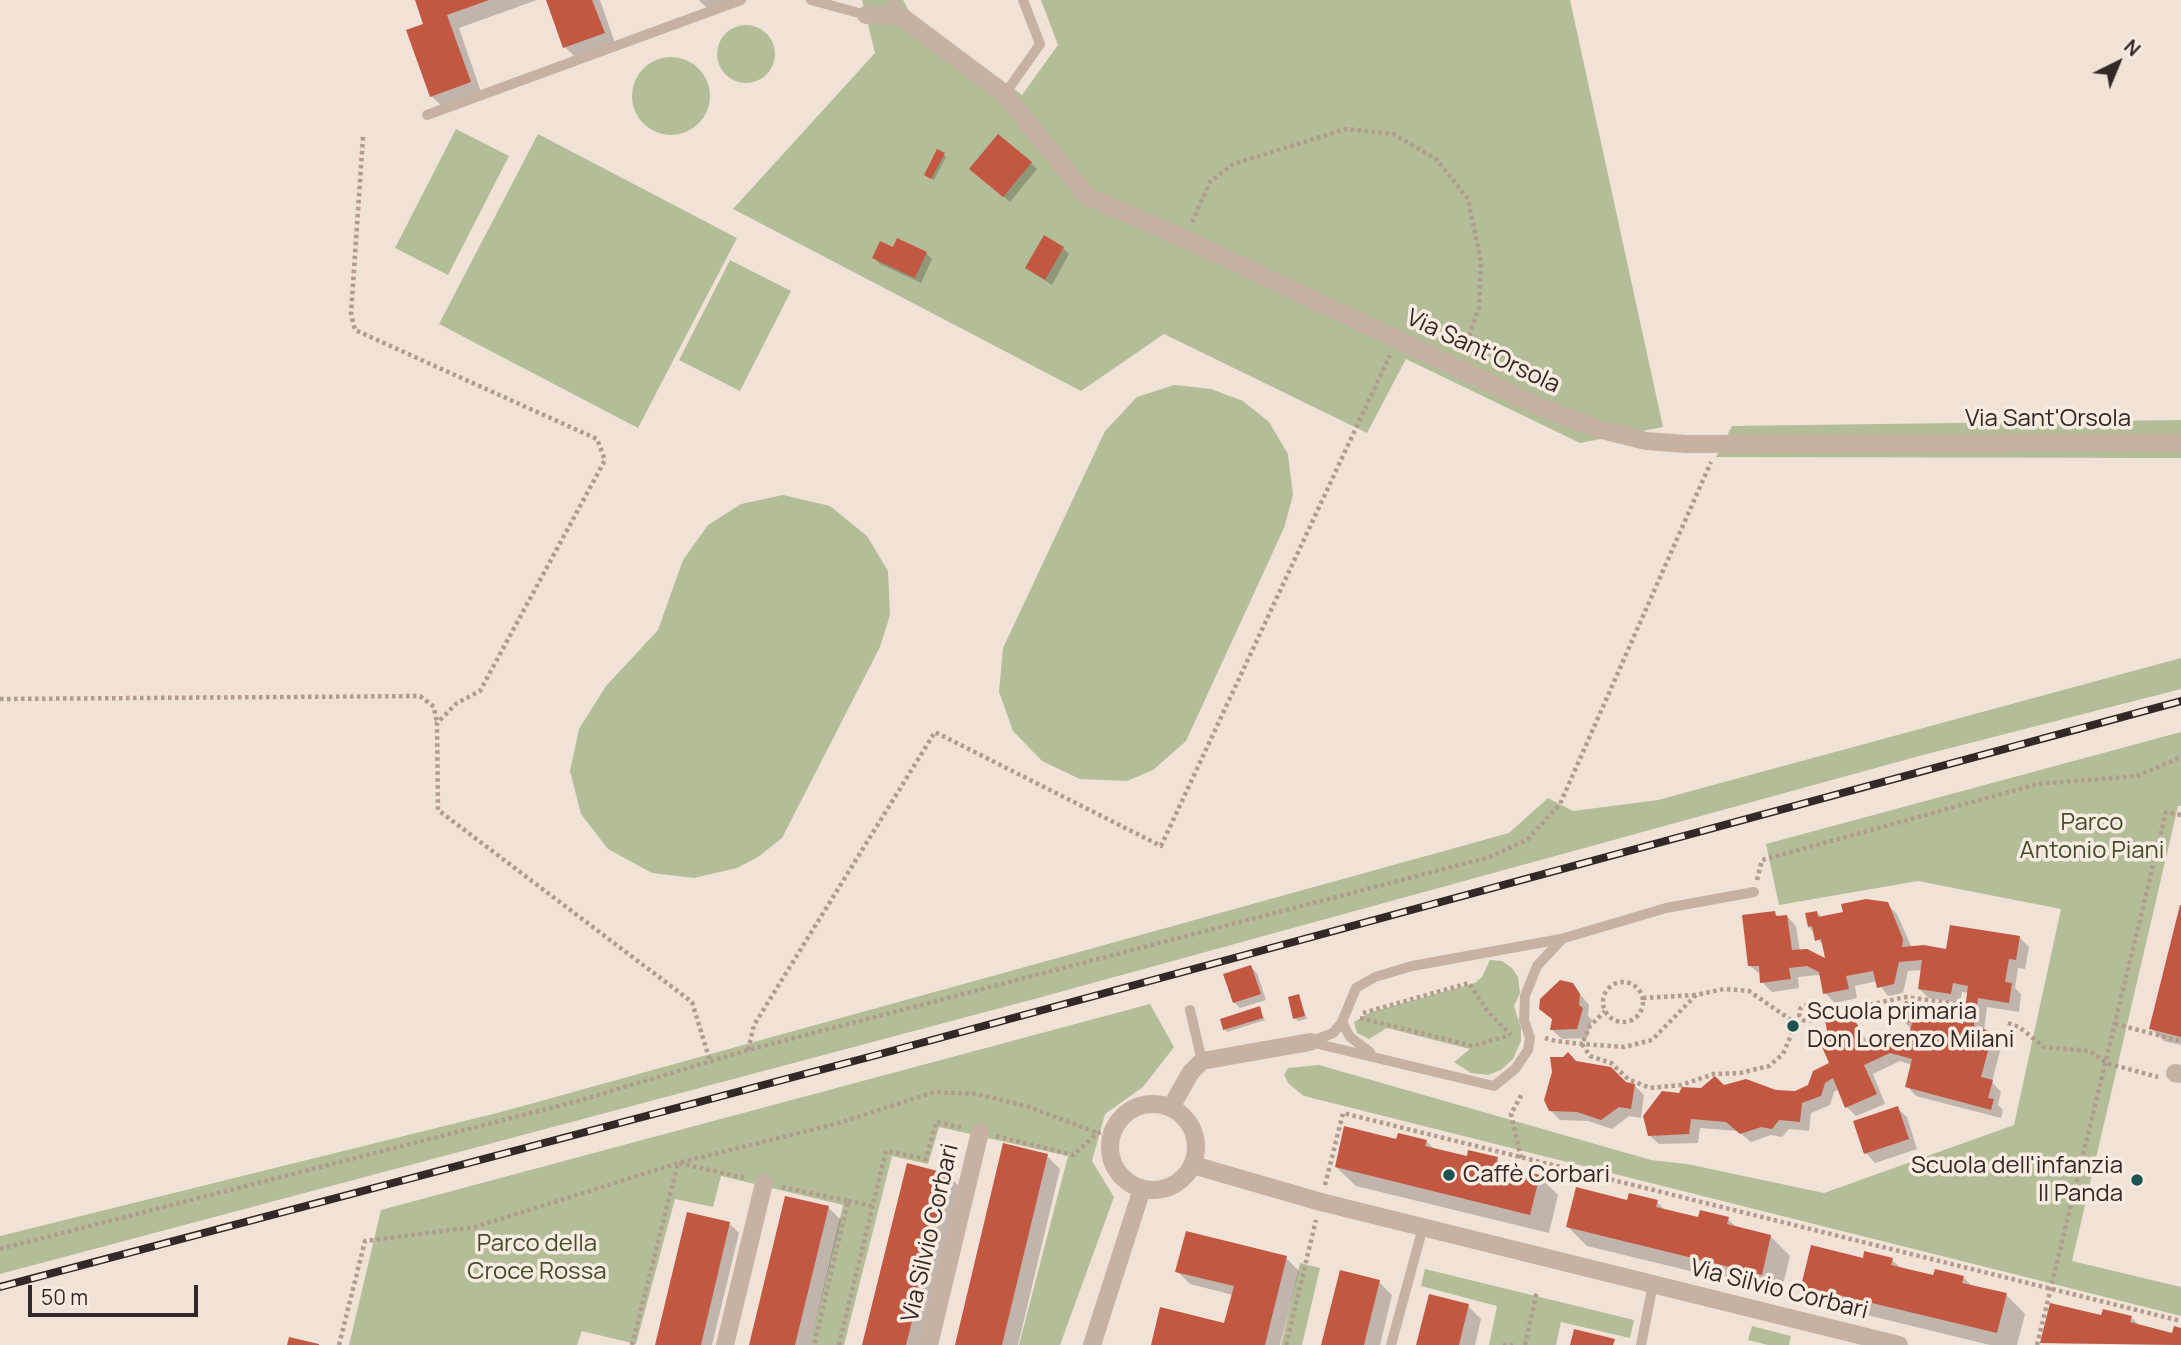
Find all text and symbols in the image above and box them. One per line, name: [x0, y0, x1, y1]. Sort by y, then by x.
north arrow: [2083, 28, 2153, 98]
text: N: [2118, 33, 2146, 62]
street label: Via Sant'Orsola: [1402, 304, 1564, 400]
street label: Via Sant'Orsola: [1965, 405, 2131, 433]
park label: Parco Antonio Piani: [2020, 809, 2164, 865]
place label: Scuola primaria Don Lorenzo Milani: [1807, 998, 2014, 1054]
marker: Scuola primaria Don Lorenzo Milani: [1785, 1018, 1801, 1034]
street label: Via Silvio Corbari: [896, 1141, 966, 1325]
place label: Scuola dell'infanzia Il Panda: [1911, 1152, 2123, 1208]
place label: Caffè Corbari: [1463, 1161, 1610, 1189]
marker: Caffè Corbari: [1441, 1167, 1457, 1183]
marker: Scuola dell'infanzia Il Panda: [2129, 1172, 2145, 1188]
park label: Parco della Croce Rossa: [467, 1230, 607, 1286]
street label: Via Silvio Corbari: [1687, 1254, 1871, 1326]
scale bar: [32, 1272, 201, 1316]
text: 50 m: [41, 1283, 88, 1311]

